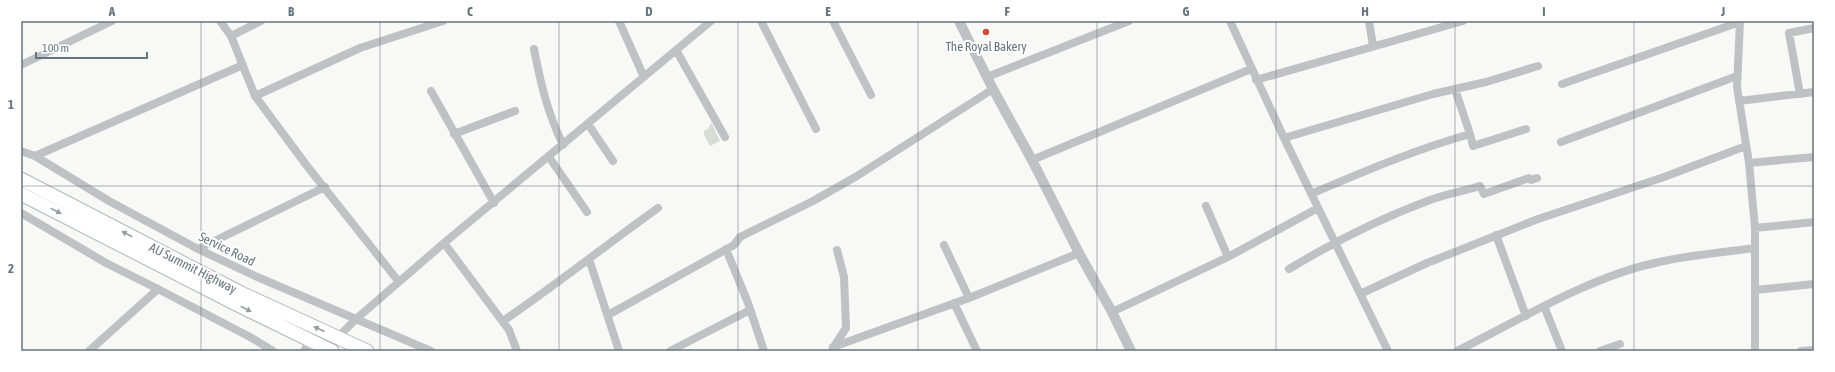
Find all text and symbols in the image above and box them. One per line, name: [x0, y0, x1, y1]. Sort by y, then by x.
text: A: [108, 4, 116, 19]
text: B: [288, 4, 295, 19]
text: C: [467, 4, 473, 19]
text: D: [645, 4, 653, 19]
text: E: [825, 4, 831, 19]
text: F: [1004, 4, 1010, 19]
text: G: [1183, 4, 1190, 19]
text: H: [1361, 4, 1369, 19]
text: I: [1542, 4, 1546, 19]
text: J: [1720, 4, 1725, 19]
marker: The Royal Bakery: [981, 27, 991, 37]
scale bar: [36, 34, 147, 60]
place label: The Royal Bakery: [945, 39, 1027, 54]
text: 100 m: [42, 41, 69, 55]
text: 1: [8, 97, 14, 112]
one-way arrow: [50, 208, 61, 215]
street label: Service Road: [196, 229, 258, 269]
one-way arrow: [121, 231, 133, 238]
street label: AU Summit Highway: [147, 239, 240, 297]
text: 2: [8, 261, 14, 276]
one-way arrow: [240, 306, 252, 312]
one-way arrow: [313, 326, 325, 333]

